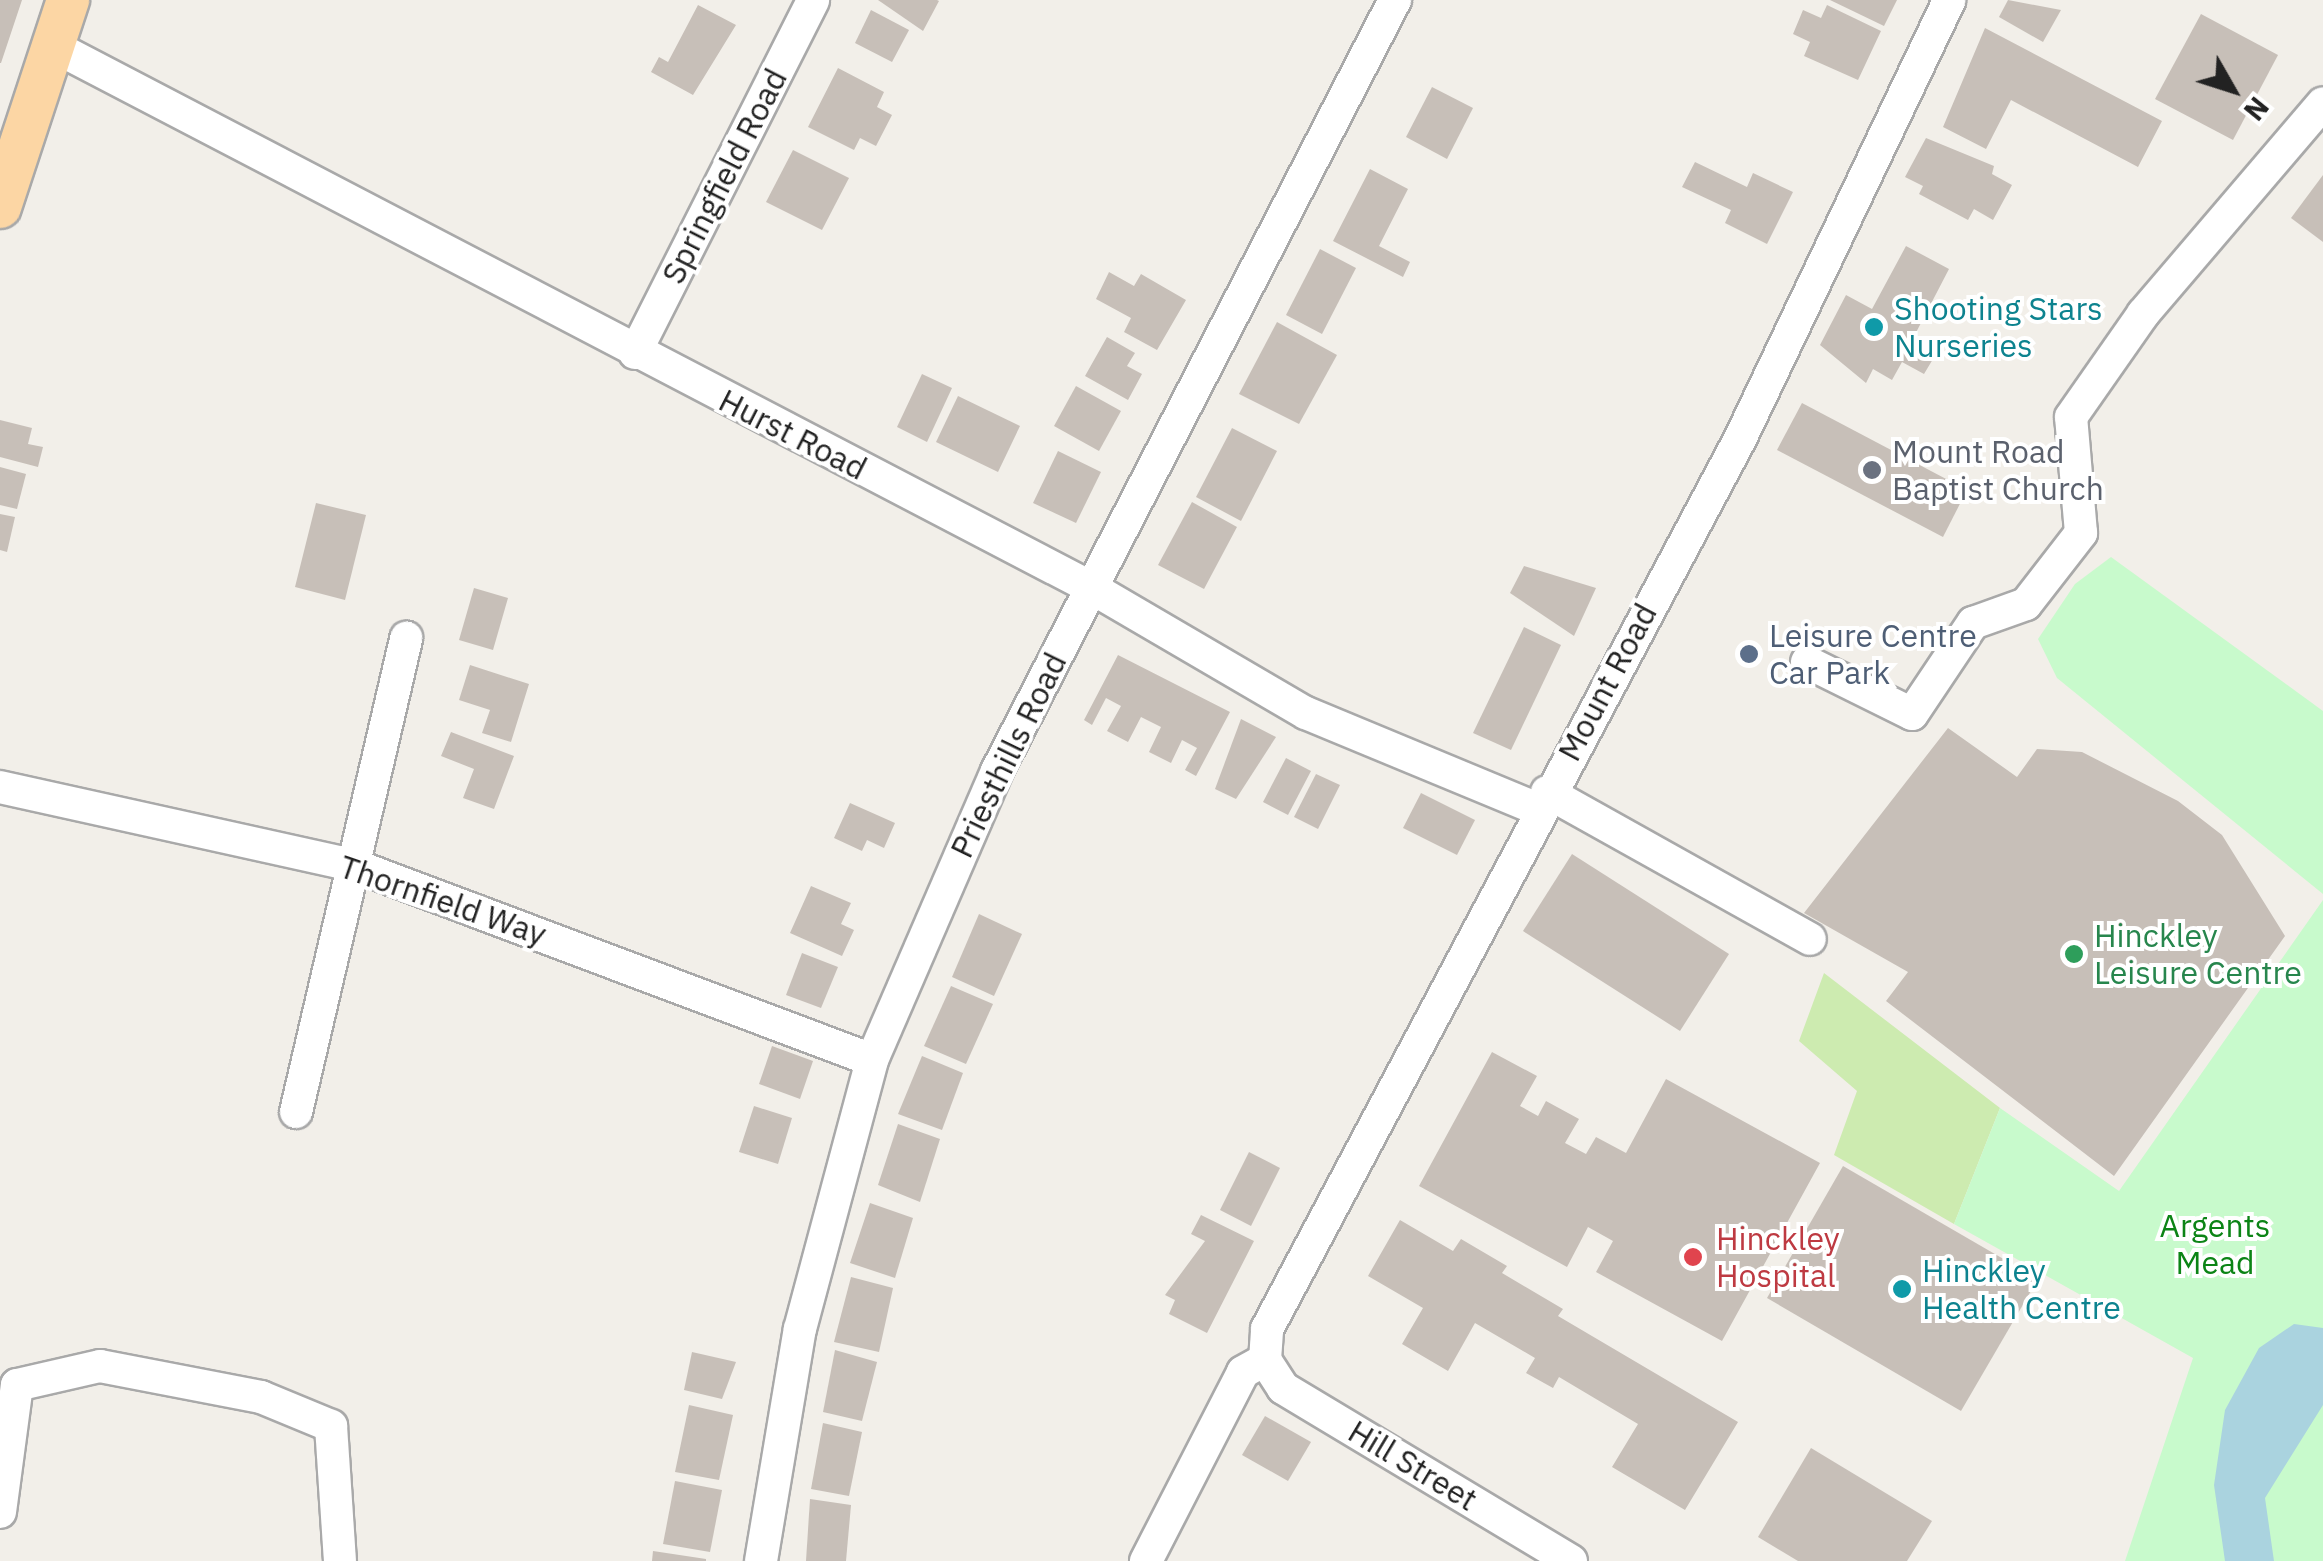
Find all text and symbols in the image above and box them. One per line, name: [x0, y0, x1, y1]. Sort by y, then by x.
north arrow: [2183, 40, 2283, 140]
street label: Springfield Road: [653, 62, 795, 290]
text: N: [2236, 90, 2277, 129]
place label: Shooting Stars Nurseries: [1894, 290, 2103, 365]
marker: Shooting Stars Nurseries: [1863, 316, 1885, 338]
street label: Hurst Road: [713, 381, 873, 487]
place label: Mount Road Baptist Church: [1892, 433, 2104, 508]
marker: Mount Road Baptist Church: [1861, 459, 1883, 481]
street label: Mount Road: [1550, 597, 1664, 767]
place label: Leisure Centre Car Park: [1769, 617, 1977, 692]
marker: Leisure Centre Car Park: [1738, 643, 1760, 665]
street label: Priesthills Road: [942, 646, 1074, 864]
street label: Thornfield Way: [335, 847, 551, 953]
place label: Hinckley Leisure Centre: [2094, 917, 2302, 992]
marker: Hinckley Leisure Centre: [2063, 943, 2085, 965]
park label: Argents Mead: [2160, 1207, 2270, 1282]
place label: Hinckley Hospital: [1716, 1220, 1840, 1295]
marker: Hinckley Hospital: [1680, 1244, 1706, 1270]
place label: Hinckley Health Centre: [1922, 1252, 2121, 1327]
marker: Hinckley Health Centre: [1891, 1278, 1913, 1300]
street label: Hill Street: [1342, 1412, 1484, 1518]

